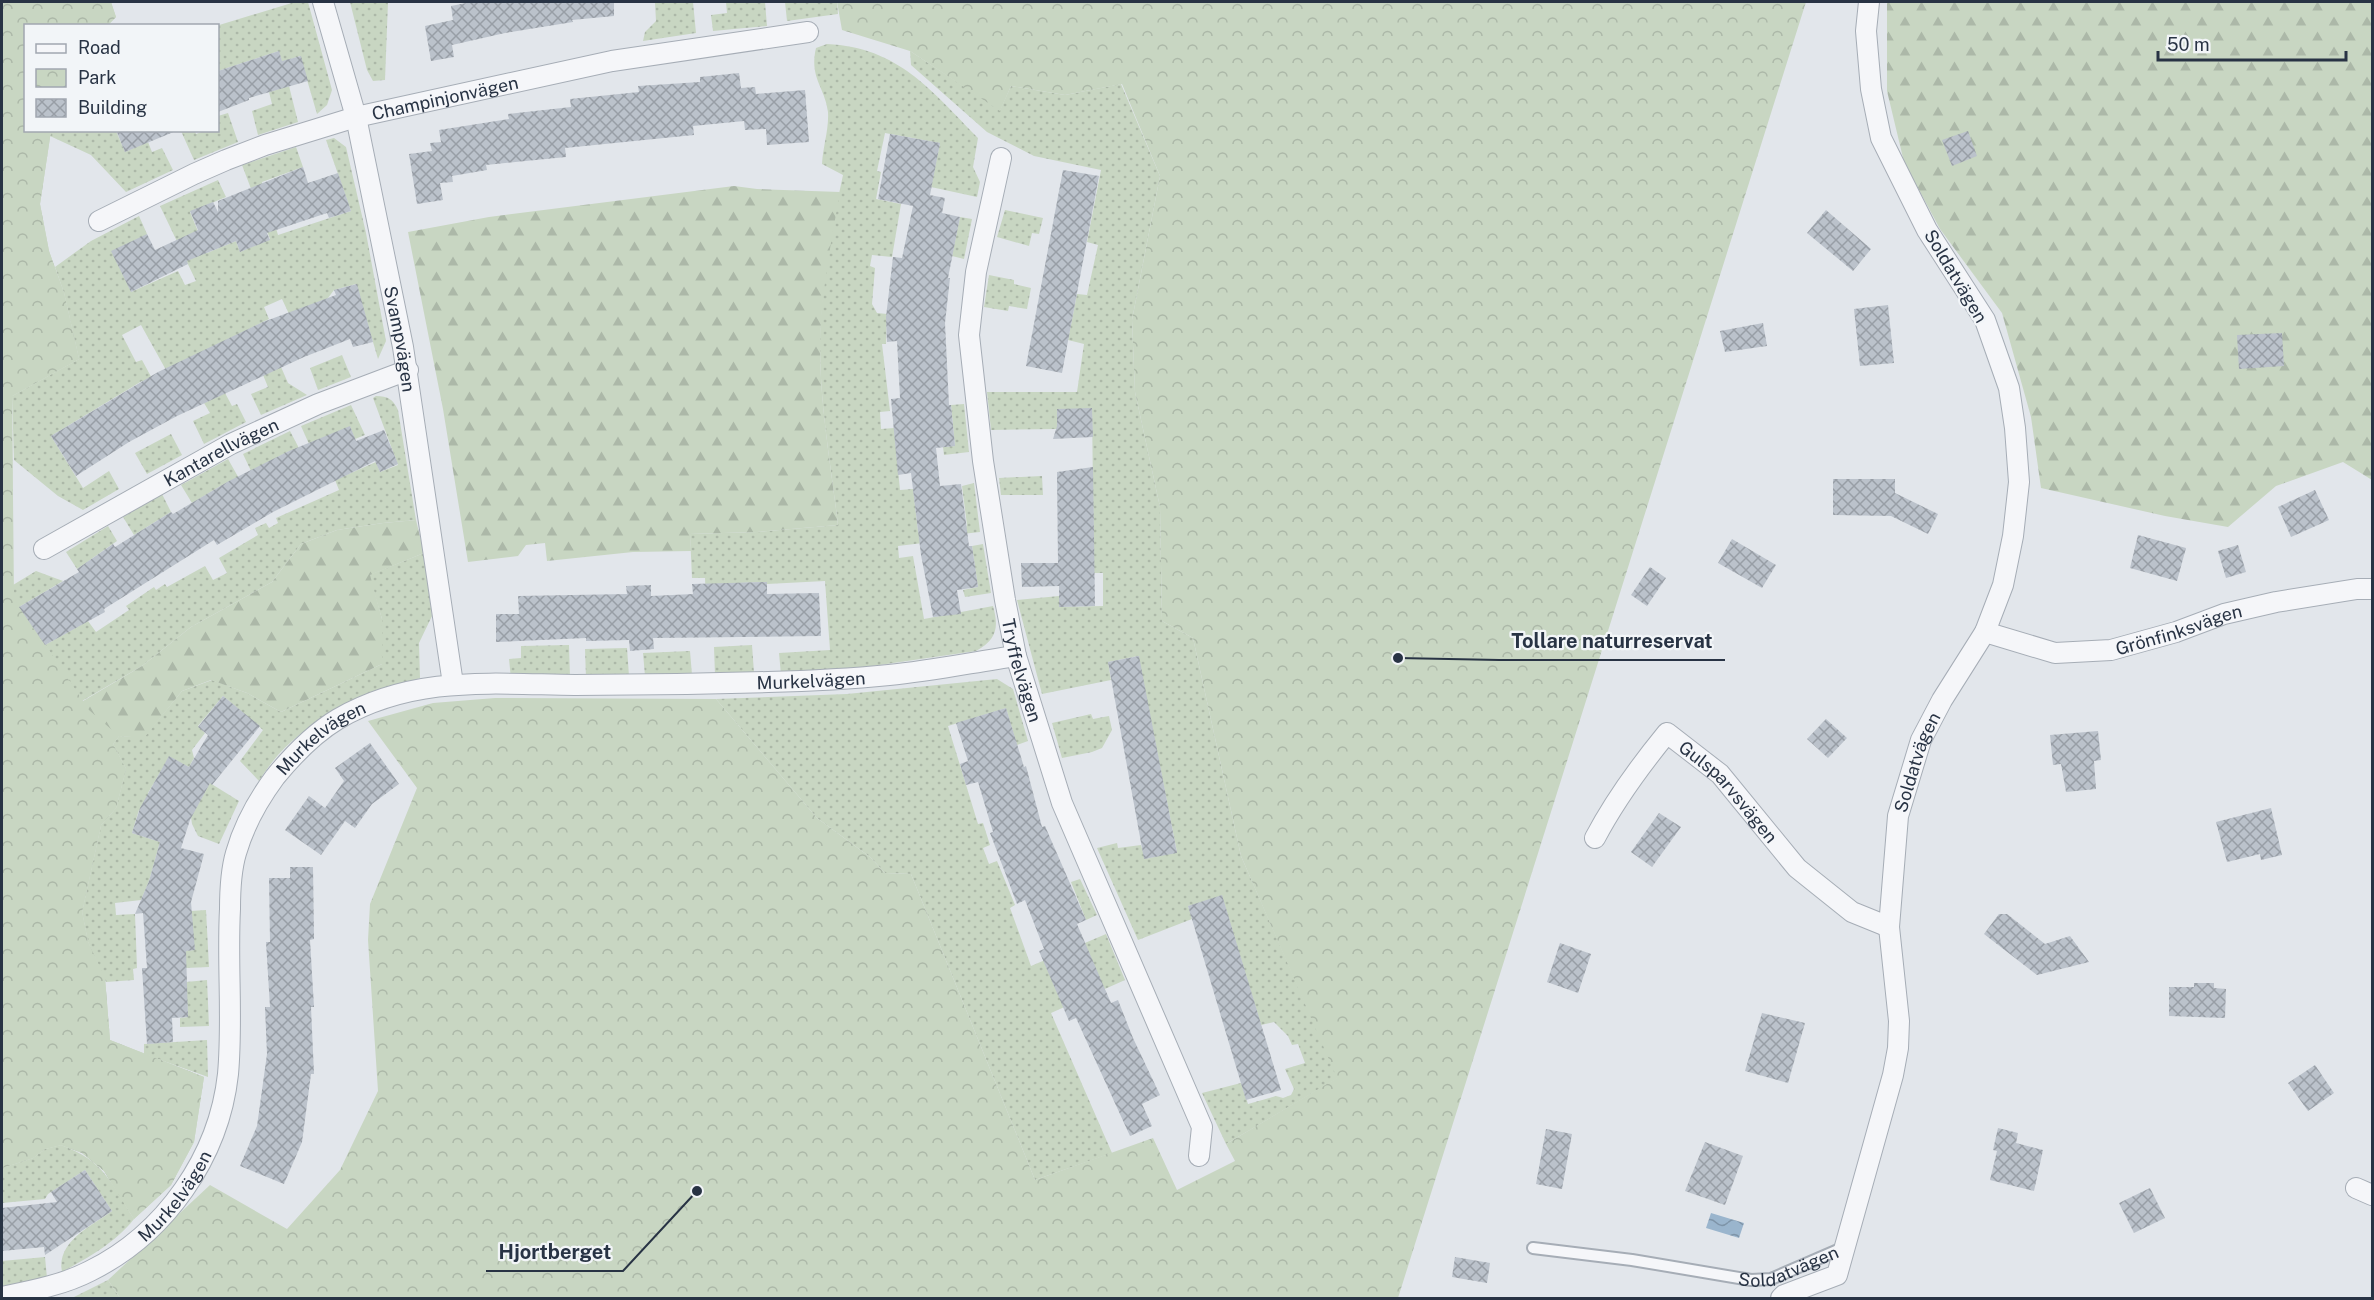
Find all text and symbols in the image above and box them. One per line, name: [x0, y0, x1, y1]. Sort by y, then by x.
legend: [24, 24, 219, 132]
scale bar: [2158, 24, 2346, 62]
text: 50 m: [2167, 34, 2210, 55]
text: Road: [78, 37, 121, 58]
text: Park: [78, 67, 116, 88]
street label: Champinjonvägen: [370, 71, 520, 124]
text: Building: [78, 97, 147, 118]
street label: Soldatvägen: [1920, 226, 1992, 326]
street label: Svampvägen: [380, 284, 420, 393]
street label: Kantarellvägen: [160, 413, 282, 490]
street label: Grönfinksvägen: [2113, 600, 2244, 659]
street label: Tryffelvägen: [998, 617, 1047, 725]
callout: Tollare naturreservat: [1499, 622, 1725, 660]
text: Tollare naturreservat: [1511, 629, 1713, 653]
street label: Murkelvägen: [756, 667, 866, 693]
street label: Murkelvägen: [271, 696, 369, 779]
street label: Soldatvägen: [1889, 708, 1944, 815]
street label: Gulsparvsvägen: [1675, 736, 1782, 847]
street label: Murkelvägen: [133, 1147, 215, 1246]
callout: Hjortberget: [486, 1233, 623, 1271]
text: Hjortberget: [499, 1240, 611, 1264]
street label: Soldatvägen: [1737, 1241, 1841, 1291]

